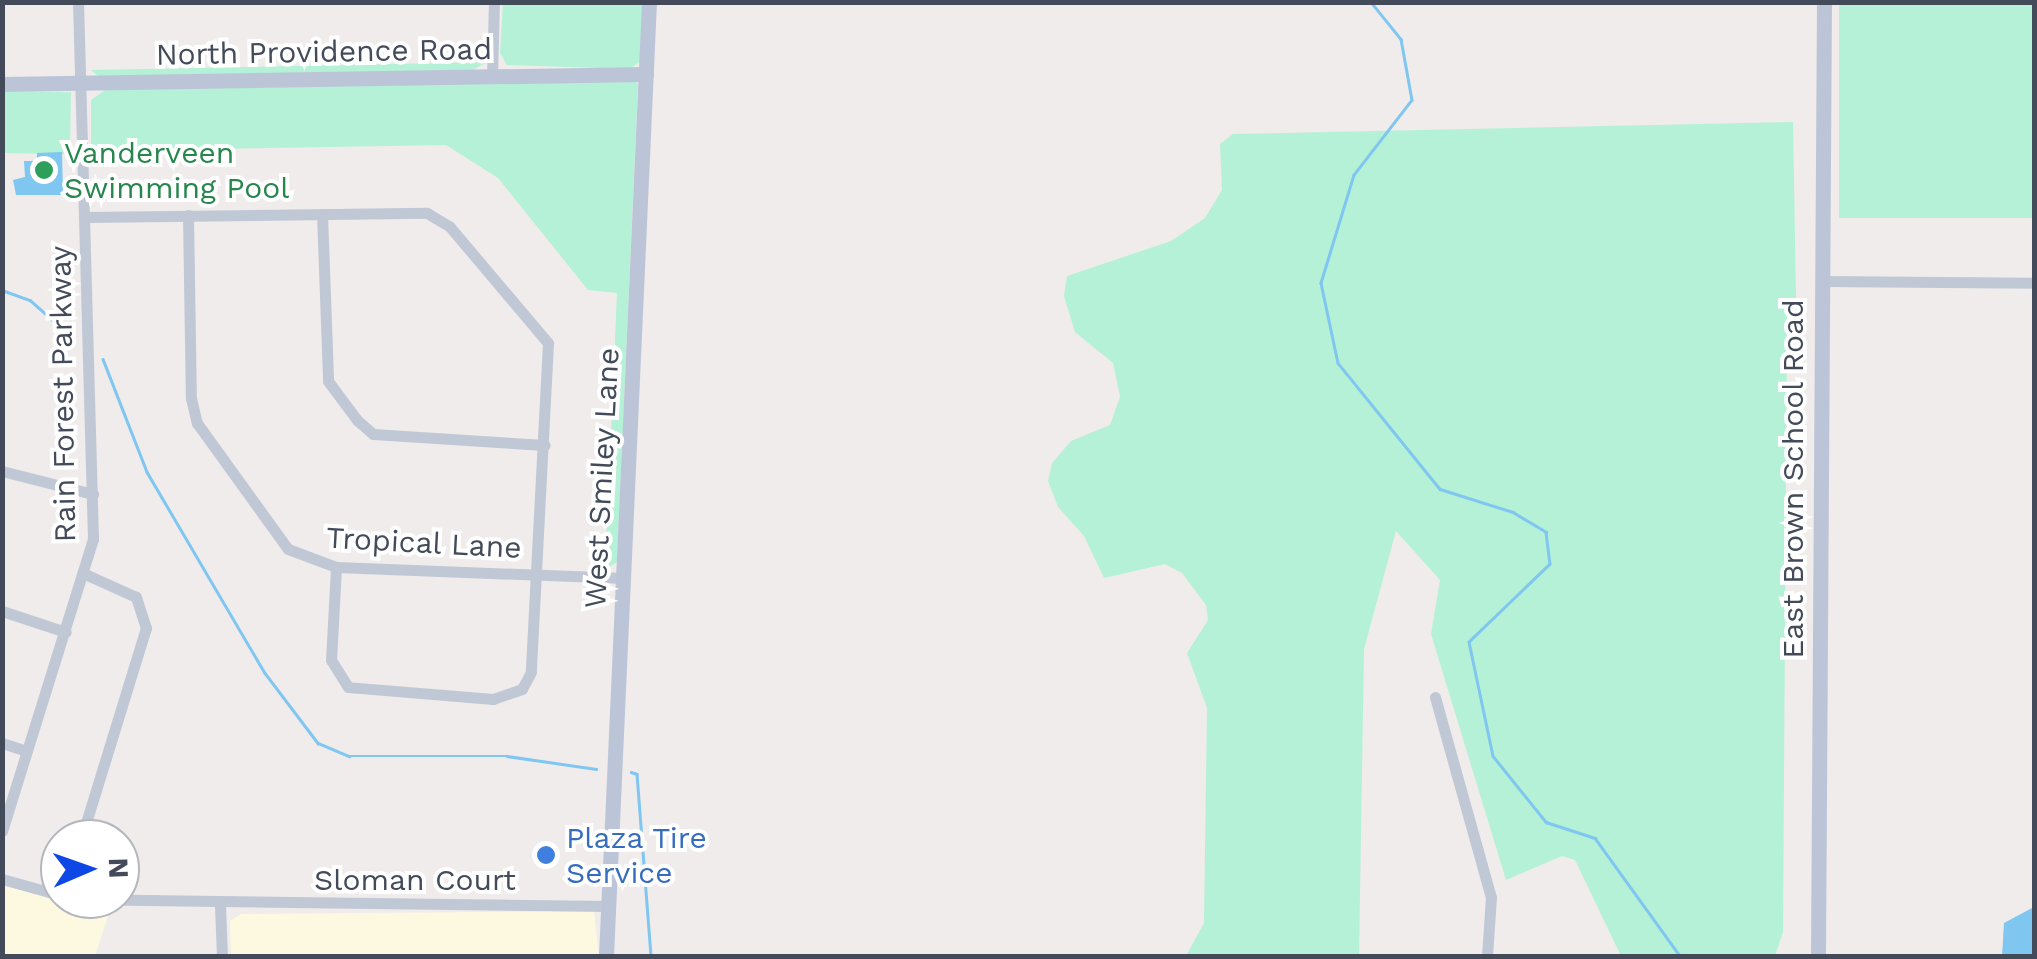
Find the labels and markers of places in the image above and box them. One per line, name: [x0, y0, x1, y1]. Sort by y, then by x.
place label: Vanderveen Swimming Pool: [64, 135, 289, 206]
marker: Vanderveen Swimming Pool: [33, 159, 55, 181]
place label: Plaza Tire Service: [566, 820, 708, 890]
marker: Plaza Tire Service: [535, 844, 557, 866]

